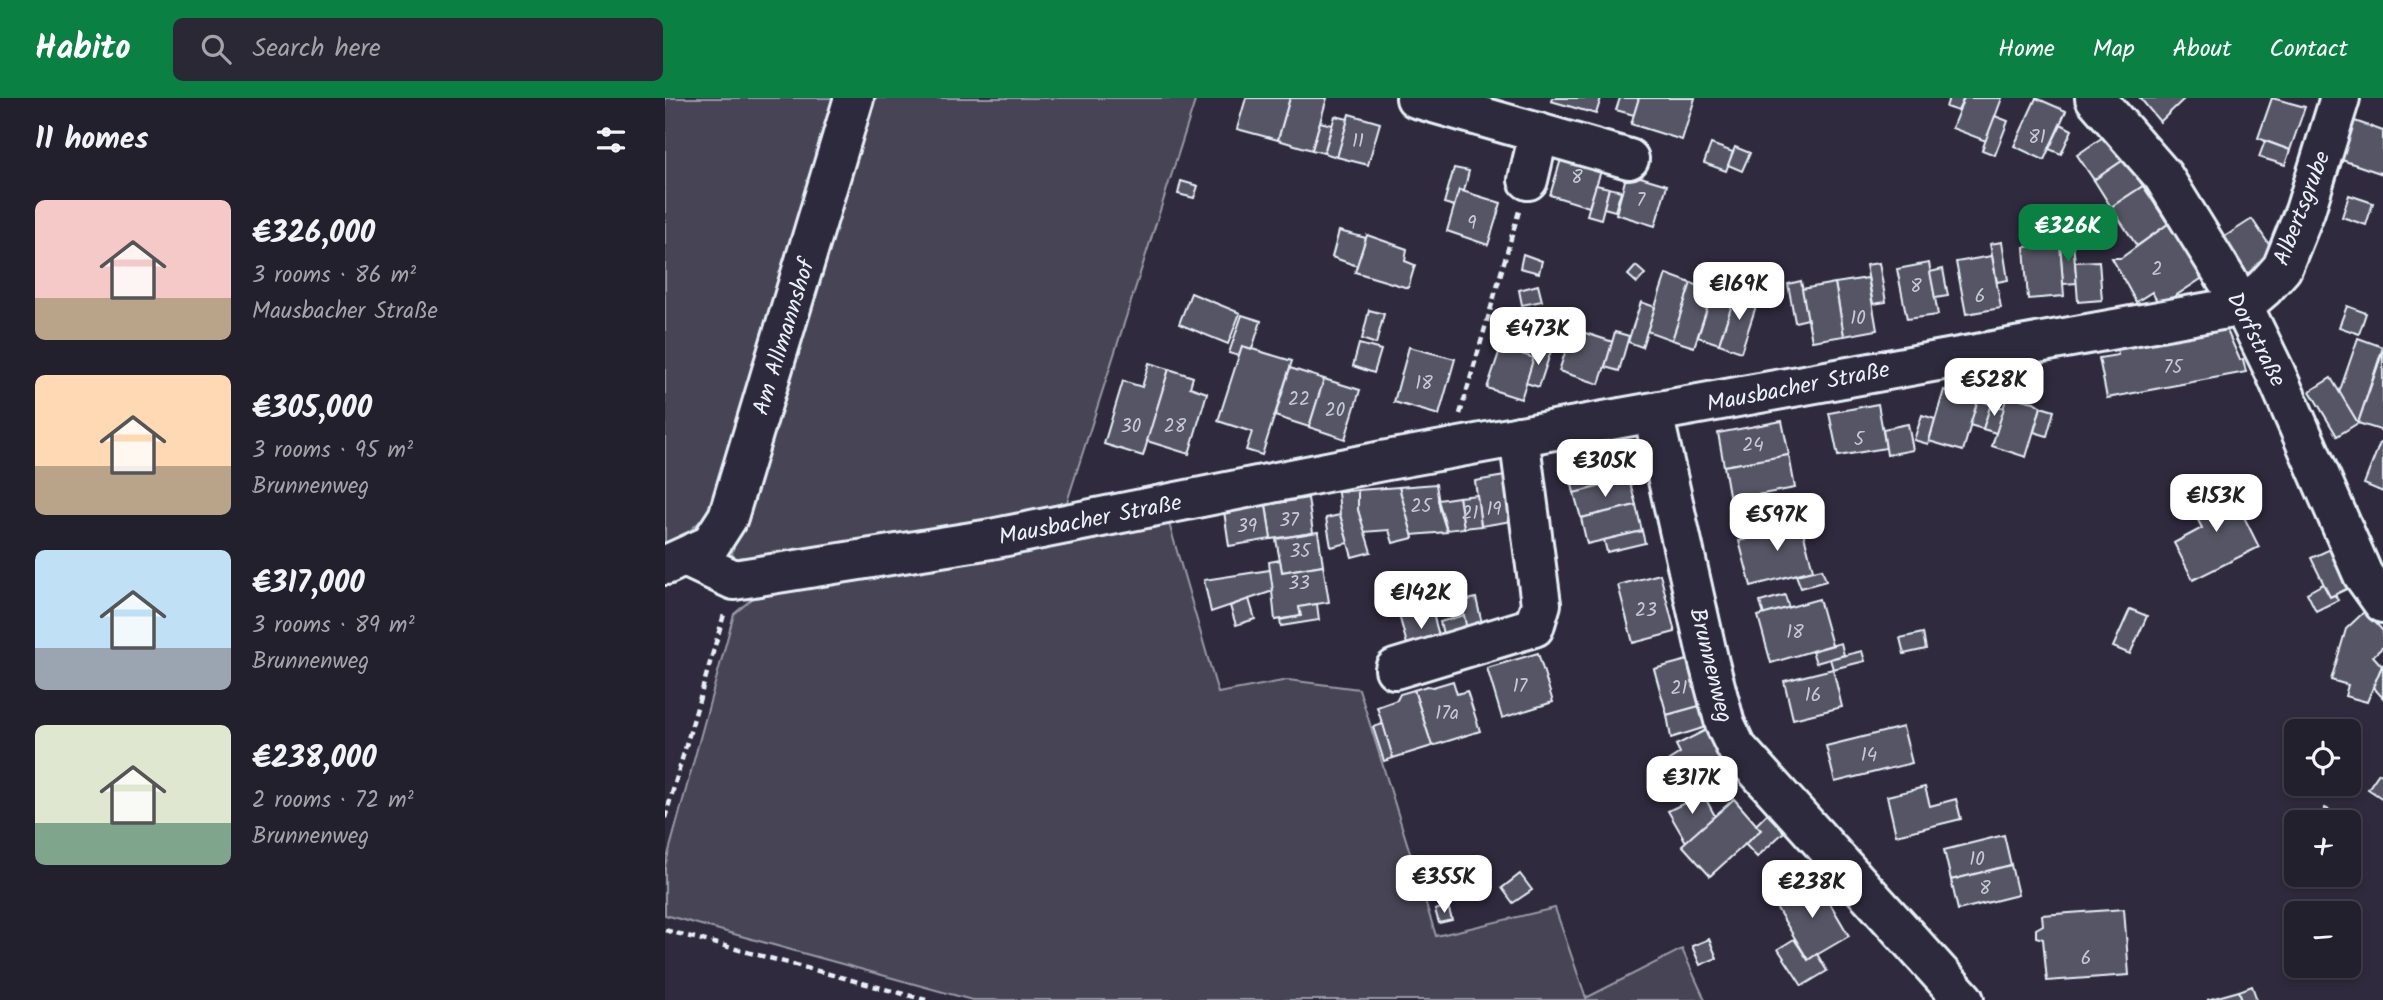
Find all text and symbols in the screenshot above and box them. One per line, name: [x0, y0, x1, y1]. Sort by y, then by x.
search box: [173, 18, 663, 81]
text: Habito: [35, 23, 131, 76]
text: Search here: [253, 28, 381, 70]
icon: search: [197, 30, 235, 68]
text: Home: [1998, 30, 2055, 69]
text: Map: [2093, 30, 2135, 69]
text: About: [2173, 30, 2231, 69]
text: Contact: [2269, 30, 2348, 69]
text: 11 homes: [35, 116, 148, 164]
icon: filters: [592, 121, 630, 159]
house number: 81: [2028, 123, 2046, 153]
house number: 11: [1352, 127, 1364, 157]
street label: Albertsgrube: [2264, 146, 2341, 271]
house number: 8: [1571, 163, 1583, 193]
house number: 7: [1637, 186, 1647, 216]
pin: €326K: [2019, 204, 2117, 264]
house number: 9: [1467, 209, 1477, 239]
text: €326K: [2035, 209, 2101, 245]
text: €326,000: [252, 210, 375, 258]
icon: home: [91, 228, 175, 312]
street label: Am Allmannshof: [744, 253, 826, 420]
house number: 2: [2151, 255, 2163, 285]
text: 3 rooms · 86 m²: [252, 258, 416, 294]
pin: €169K: [1690, 262, 1788, 322]
text: €169K: [1709, 267, 1769, 303]
house number: 8: [1910, 272, 1922, 302]
house number: 6: [1975, 282, 1985, 312]
street label: Dorfstraße: [2216, 286, 2295, 394]
text: Mausbacher Straße: [252, 294, 438, 330]
house number: 10: [1850, 304, 1866, 334]
pin: €473K: [1489, 308, 1587, 367]
text: €473K: [1506, 312, 1570, 348]
street label: Mausbacher Straße: [1704, 353, 1893, 423]
house number: 75: [2164, 353, 2184, 383]
pin: €528K: [1945, 358, 2043, 418]
text: €528K: [1960, 363, 2028, 399]
house number: 18: [1415, 369, 1433, 399]
text: €305,000: [252, 385, 372, 433]
house number: 22: [1288, 385, 1310, 415]
house number: 20: [1325, 396, 1345, 426]
icon: home: [91, 403, 175, 487]
house number: 30: [1121, 412, 1141, 442]
house number: 28: [1164, 412, 1187, 442]
house number: 5: [1854, 425, 1866, 455]
house number: 24: [1742, 431, 1764, 461]
text: 3 rooms · 95 m²: [252, 433, 413, 469]
pin: €305K: [1556, 440, 1654, 499]
text: €305K: [1573, 444, 1637, 480]
text: Brunnenweg: [252, 469, 369, 505]
pin: €153K: [2167, 474, 2265, 534]
text: €153K: [2186, 479, 2246, 515]
street label: Mausbacher Straße: [996, 486, 1185, 556]
house number: 25: [1410, 492, 1433, 522]
pin: €597K: [1728, 494, 1826, 553]
house number: 19: [1486, 495, 1502, 525]
text: €597K: [1746, 498, 1808, 534]
house number: 21: [1461, 499, 1479, 529]
house number: 37: [1279, 506, 1300, 536]
house number: 39: [1237, 512, 1257, 542]
house number: 35: [1289, 537, 1312, 567]
text: €317,000: [252, 560, 365, 608]
house number: 33: [1288, 569, 1310, 599]
pin: €142K: [1372, 572, 1470, 631]
text: €142K: [1390, 576, 1452, 612]
icon: home: [91, 578, 175, 662]
house number: 23: [1635, 596, 1657, 626]
street label: Brunnenweg: [1678, 604, 1742, 727]
text: 3 rooms · 89 m²: [252, 608, 415, 644]
house number: 18: [1786, 618, 1804, 648]
text: Brunnenweg: [252, 644, 369, 680]
house number: 17: [1513, 672, 1529, 702]
house number: 21: [1670, 674, 1688, 704]
house number: 16: [1805, 681, 1821, 711]
house number: 17a: [1435, 699, 1459, 729]
map controls: [2284, 719, 2361, 978]
button: locate: [2284, 719, 2361, 796]
text: €238,000: [252, 735, 377, 783]
house number: 14: [1861, 741, 1877, 771]
icon: home: [91, 753, 175, 837]
pin: €317K: [1643, 756, 1741, 816]
text: €317K: [1663, 761, 1721, 797]
text: 2 rooms · 72 m²: [252, 783, 414, 819]
button: +: [2284, 810, 2361, 887]
text: Brunnenweg: [252, 819, 369, 855]
house number: 10: [1969, 845, 1985, 875]
pin: €355K: [1395, 856, 1493, 915]
text: €355K: [1412, 860, 1476, 896]
pin: €238K: [1763, 860, 1861, 920]
text: €238K: [1778, 865, 1846, 901]
house number: 8: [1979, 874, 1991, 904]
button: −: [2284, 901, 2361, 978]
house number: 6: [2081, 944, 2091, 974]

